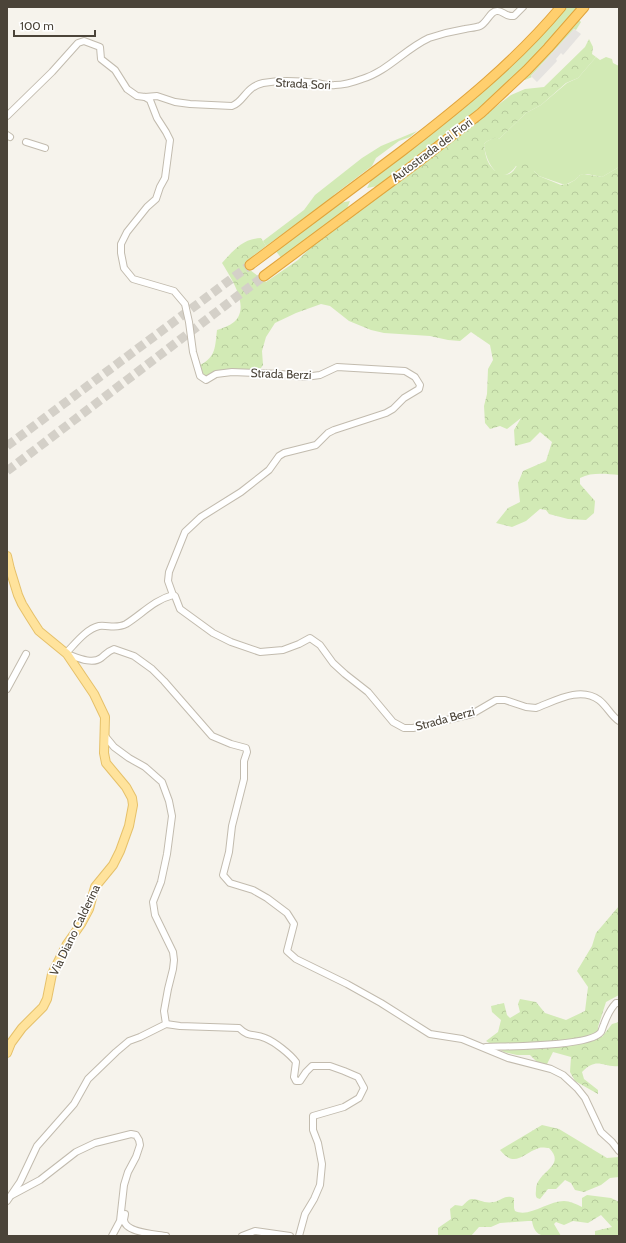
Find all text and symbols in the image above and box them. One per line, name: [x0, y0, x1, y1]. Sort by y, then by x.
scale bar: [14, 12, 95, 38]
text: 100 m: [20, 18, 54, 33]
street label: Strada Sori: [275, 75, 331, 92]
street label: Autostrada dei Fiori: [388, 114, 475, 185]
street label: Strada Berzi: [250, 365, 312, 382]
street label: Strada Berzi: [414, 703, 476, 734]
street label: Via Diano Calderina: [46, 882, 103, 978]

